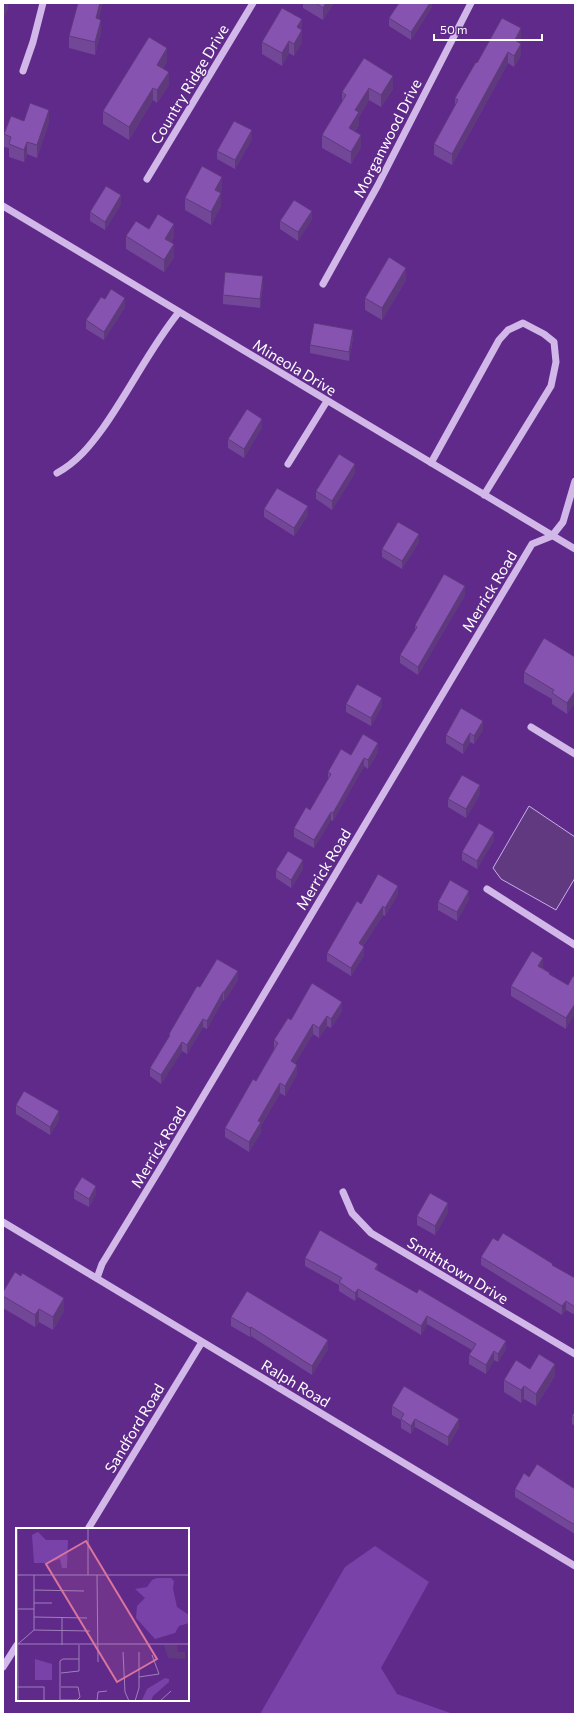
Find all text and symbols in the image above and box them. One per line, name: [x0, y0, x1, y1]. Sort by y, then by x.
scale bar: [434, 16, 542, 42]
street label: Country Ridge Drive: [146, 21, 232, 147]
text: 50 m: [440, 22, 468, 36]
street label: Morganwood Drive: [349, 75, 425, 200]
street label: Mineola Drive: [250, 335, 340, 399]
street label: Merrick Road: [458, 547, 520, 635]
street label: Merrick Road: [292, 825, 354, 913]
street label: Merrick Road: [127, 1103, 189, 1191]
street label: Smithtown Drive: [404, 1233, 512, 1307]
street label: Ralph Road: [258, 1355, 334, 1411]
street label: Sandford Road: [100, 1380, 168, 1476]
inset map: [16, 1528, 189, 1701]

